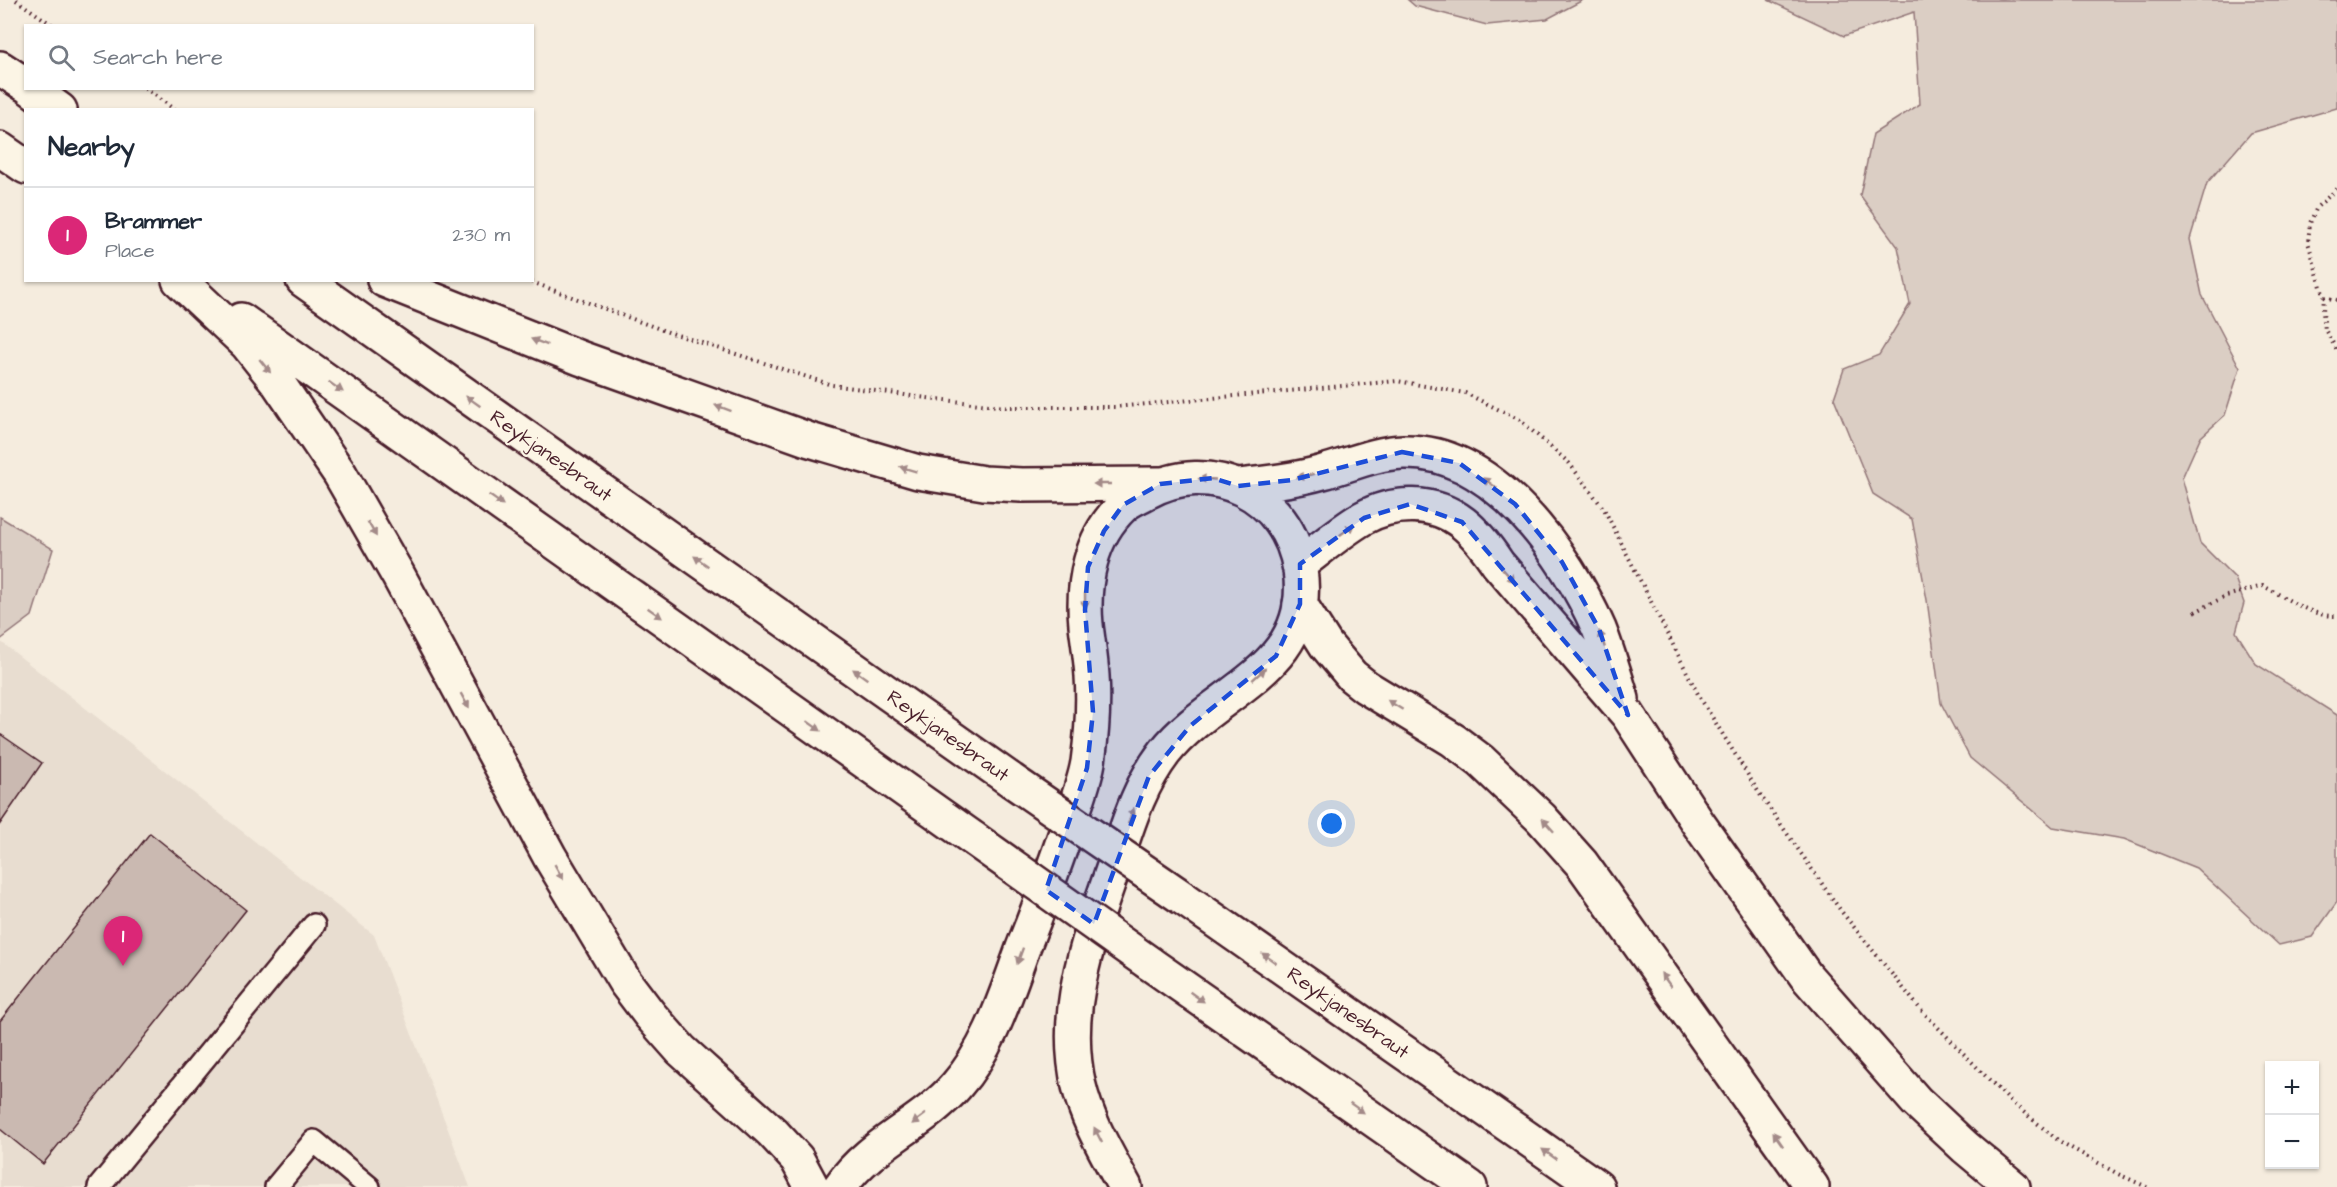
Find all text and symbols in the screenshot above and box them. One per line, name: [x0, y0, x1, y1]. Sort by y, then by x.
search box: [24, 24, 534, 90]
icon: search: [45, 41, 78, 74]
text: Search here: [93, 42, 223, 73]
text: Nearby: [48, 129, 135, 165]
text: Brammer: [105, 206, 202, 237]
text: 1: [66, 221, 69, 249]
text: 230 m: [452, 221, 510, 249]
text: Place: [105, 237, 155, 265]
one-way arrow: [530, 337, 548, 347]
one-way arrow: [258, 359, 270, 374]
one-way arrow: [328, 381, 344, 393]
one-way arrow: [465, 396, 481, 407]
street label: Reykjanesbraut: [484, 403, 618, 509]
one-way arrow: [714, 403, 732, 412]
one-way arrow: [899, 464, 917, 473]
one-way arrow: [1296, 472, 1314, 482]
one-way arrow: [1197, 475, 1216, 484]
one-way arrow: [1482, 477, 1498, 489]
one-way arrow: [1092, 479, 1111, 489]
one-way arrow: [487, 494, 503, 506]
one-way arrow: [367, 521, 377, 538]
one-way arrow: [1338, 524, 1354, 536]
one-way arrow: [693, 556, 709, 568]
one-way arrow: [1501, 567, 1514, 583]
one-way arrow: [1080, 591, 1090, 610]
one-way arrow: [646, 607, 662, 619]
one-way arrow: [1597, 630, 1607, 648]
one-way arrow: [853, 668, 869, 680]
one-way arrow: [1251, 668, 1266, 681]
street label: Reykjanesbraut: [881, 683, 1015, 789]
one-way arrow: [460, 692, 470, 709]
one-way arrow: [1387, 699, 1403, 710]
one-way arrow: [805, 720, 821, 732]
one-way arrow: [1127, 807, 1137, 825]
your location: [1317, 809, 1346, 838]
one-way arrow: [1542, 818, 1555, 833]
one-way arrow: [553, 863, 563, 880]
pin: 1: [104, 916, 142, 966]
one-way arrow: [1015, 948, 1025, 966]
one-way arrow: [1261, 952, 1277, 964]
street label: Reykjanesbraut: [1281, 960, 1415, 1066]
one-way arrow: [1661, 972, 1672, 988]
one-way arrow: [1189, 991, 1205, 1003]
map controls: [2265, 1061, 2319, 1169]
button: +: [2265, 1061, 2319, 1115]
one-way arrow: [1349, 1102, 1365, 1114]
one-way arrow: [911, 1112, 927, 1125]
button: −: [2265, 1115, 2319, 1169]
one-way arrow: [1094, 1126, 1104, 1144]
one-way arrow: [1772, 1132, 1784, 1148]
one-way arrow: [1541, 1149, 1557, 1160]

